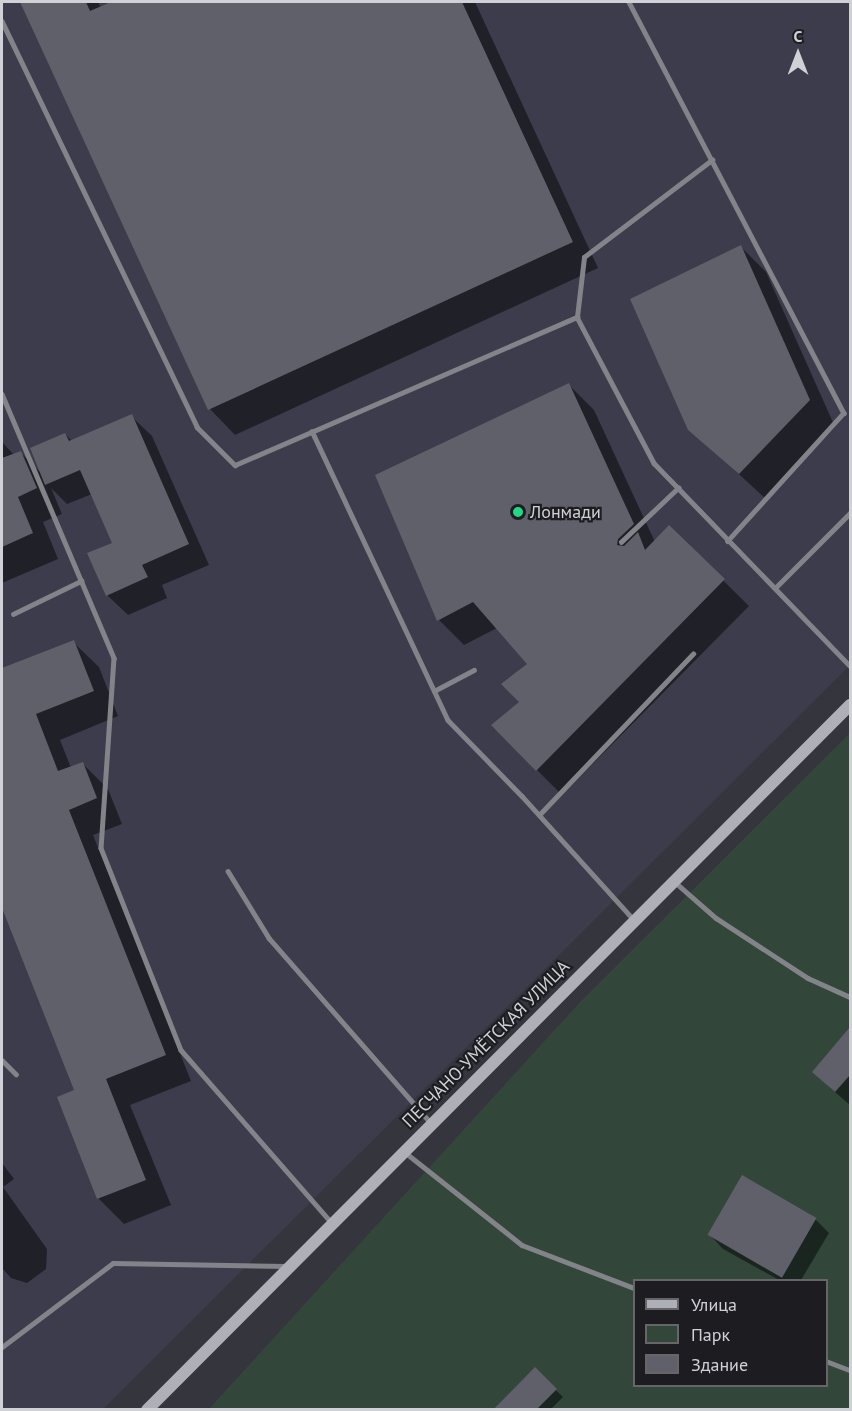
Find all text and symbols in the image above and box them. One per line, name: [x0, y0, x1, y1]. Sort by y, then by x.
north arrow: [768, 24, 828, 84]
text: С: [794, 26, 802, 46]
place label: Лонмади: [530, 501, 601, 523]
marker: Лонмади: [511, 505, 525, 519]
street label: ПЕСЧАНО-УМЁТСКАЯ УЛИЦА: [398, 956, 574, 1132]
legend: [633, 1279, 828, 1387]
text: Улица: [691, 1293, 737, 1316]
text: Парк: [691, 1323, 730, 1346]
text: Здание: [691, 1353, 748, 1376]

